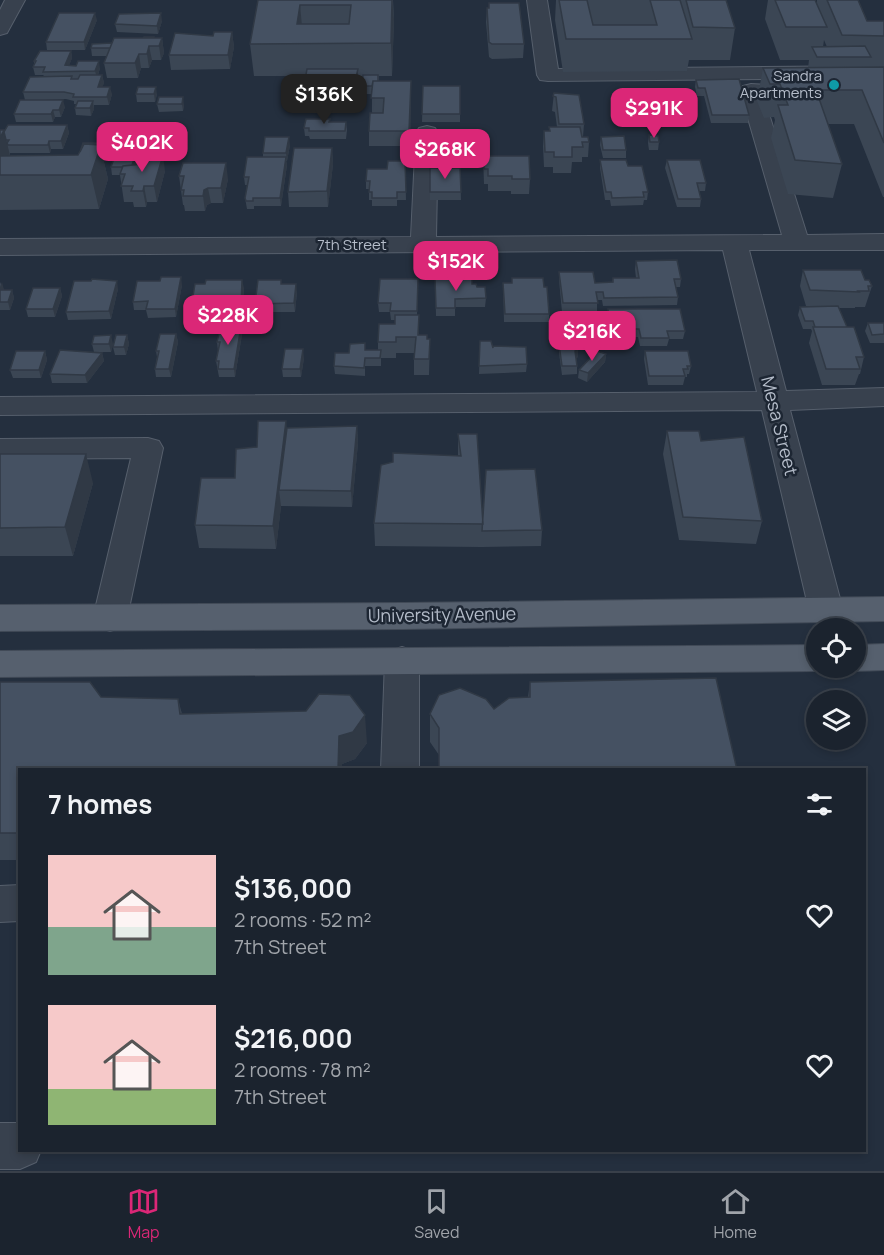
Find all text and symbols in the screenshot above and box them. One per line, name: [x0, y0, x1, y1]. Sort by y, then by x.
place label: Sandra Apartments: [740, 65, 822, 103]
pin: $136K: [282, 74, 366, 125]
marker: Sandra Apartments: [827, 78, 841, 92]
text: $136K: [295, 80, 353, 107]
pin: $291K: [612, 88, 696, 139]
text: $291K: [625, 94, 683, 121]
pin: $402K: [100, 122, 184, 173]
text: $402K: [111, 128, 173, 155]
pin: $268K: [403, 129, 487, 180]
text: $268K: [414, 135, 476, 162]
street label: 7th Street: [317, 234, 387, 255]
pin: $152K: [414, 241, 498, 292]
text: $152K: [427, 247, 485, 274]
pin: $228K: [186, 295, 270, 346]
text: $228K: [197, 301, 259, 328]
pin: $216K: [550, 311, 634, 362]
text: $216K: [563, 317, 621, 344]
street label: Mesa Street: [756, 374, 804, 478]
street label: University Avenue: [368, 601, 516, 627]
map controls: [806, 618, 866, 750]
button: locate: [806, 618, 866, 678]
button: layers: [806, 690, 866, 750]
text: 7 homes: [48, 786, 152, 822]
icon: filters: [803, 788, 836, 821]
text: $136,000: [234, 870, 352, 906]
icon: home: [96, 879, 168, 951]
icon: heart: [803, 899, 836, 932]
text: 2 rooms · 52 m²: [234, 906, 371, 933]
text: 7th Street: [234, 933, 327, 960]
text: $216,000: [234, 1020, 353, 1056]
icon: home: [96, 1029, 168, 1101]
icon: heart: [803, 1049, 836, 1082]
text: 2 rooms · 78 m²: [234, 1056, 371, 1083]
text: 7th Street: [234, 1083, 327, 1110]
tab: Map: [127, 1185, 160, 1243]
tab: Saved: [414, 1185, 459, 1243]
tab: Home: [714, 1185, 757, 1243]

